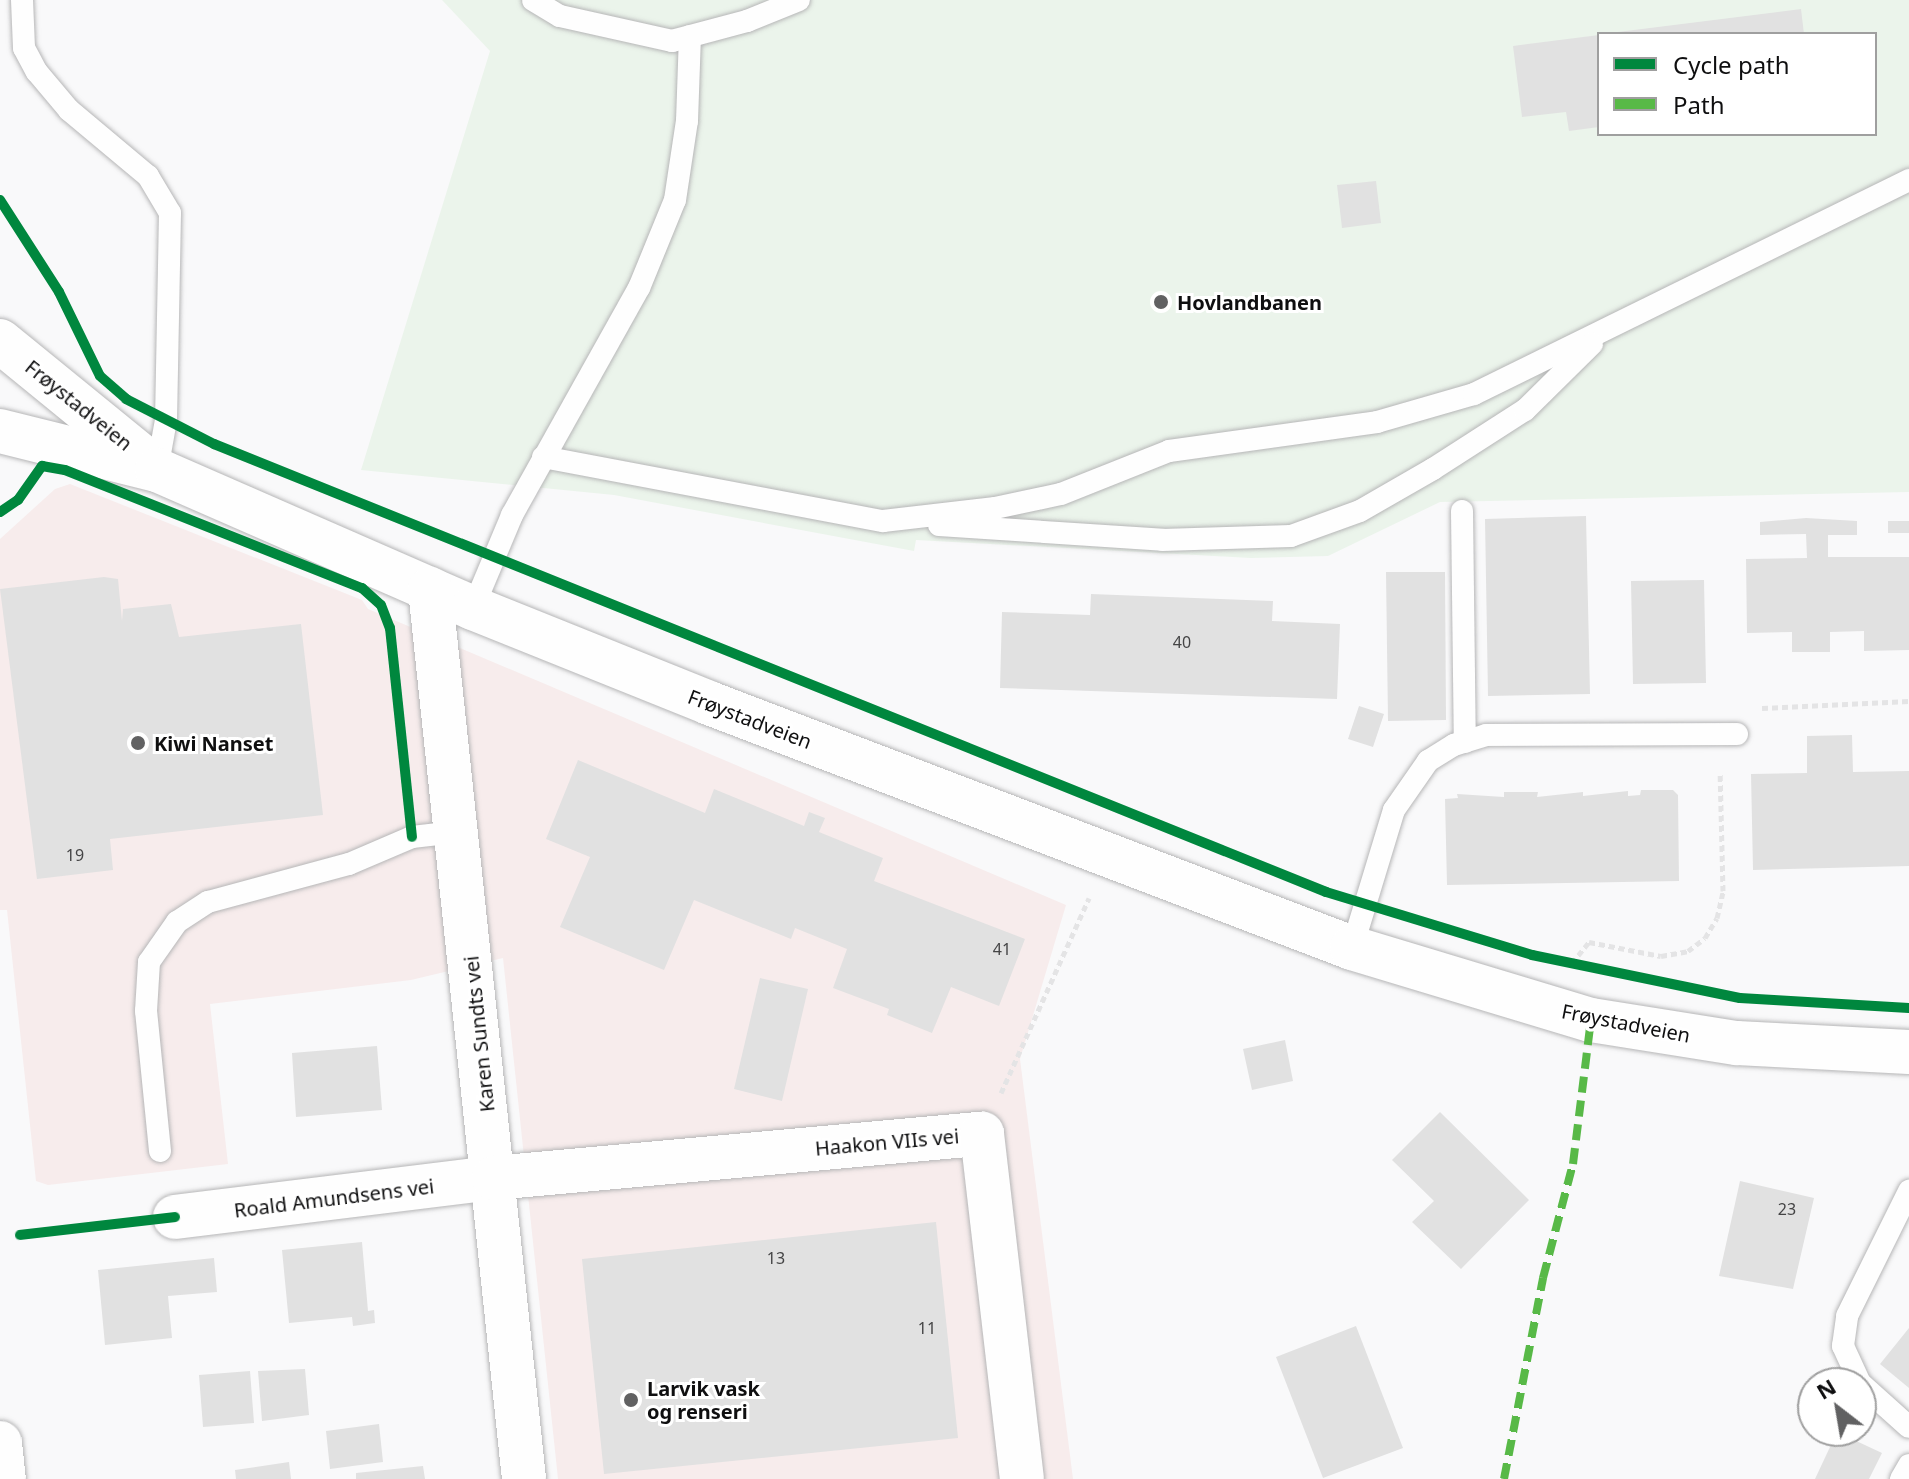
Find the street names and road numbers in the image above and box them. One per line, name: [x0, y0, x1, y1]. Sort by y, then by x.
street label: Frøystadveien: [21, 355, 137, 455]
street label: Frøystadveien: [685, 684, 815, 754]
street label: Karen Sundts vei: [459, 955, 499, 1113]
street label: Frøystadveien: [1560, 999, 1692, 1047]
street label: Haakon VIIs vei: [814, 1124, 960, 1160]
street label: Roald Amundsens vei: [233, 1174, 435, 1222]

